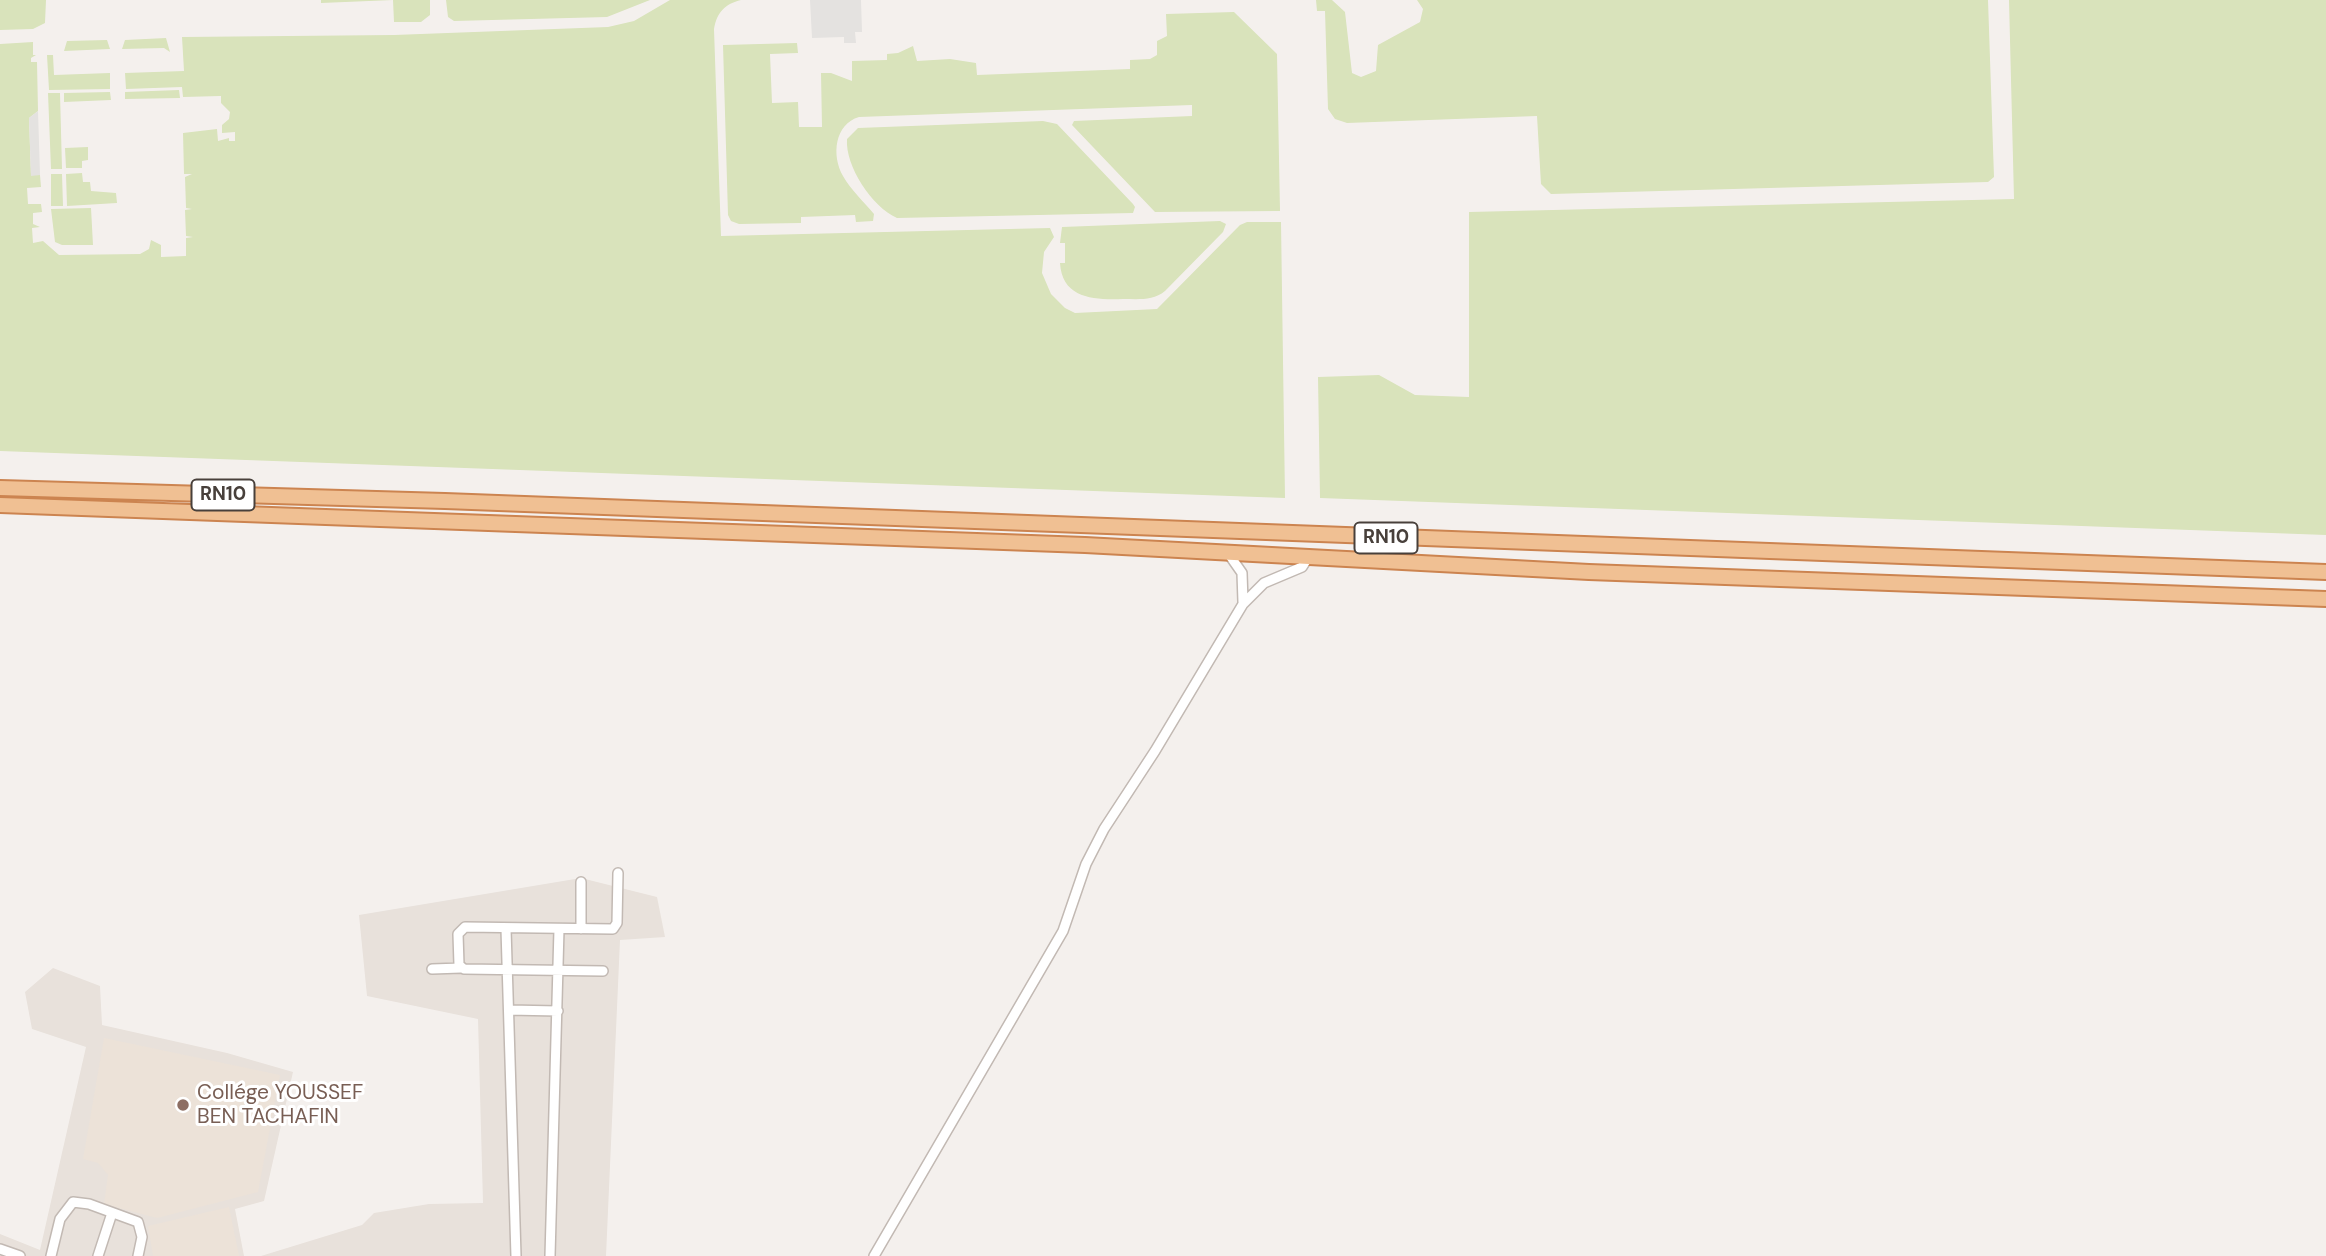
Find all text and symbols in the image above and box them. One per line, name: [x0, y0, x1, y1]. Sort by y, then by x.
road number: RN10: [192, 480, 255, 510]
road number: RN10: [1354, 523, 1418, 554]
place label: Collége YOUSSEF BEN TACHAFIN: [197, 1080, 363, 1130]
marker: Collége YOUSSEF BEN TACHAFIN: [175, 1097, 191, 1113]

